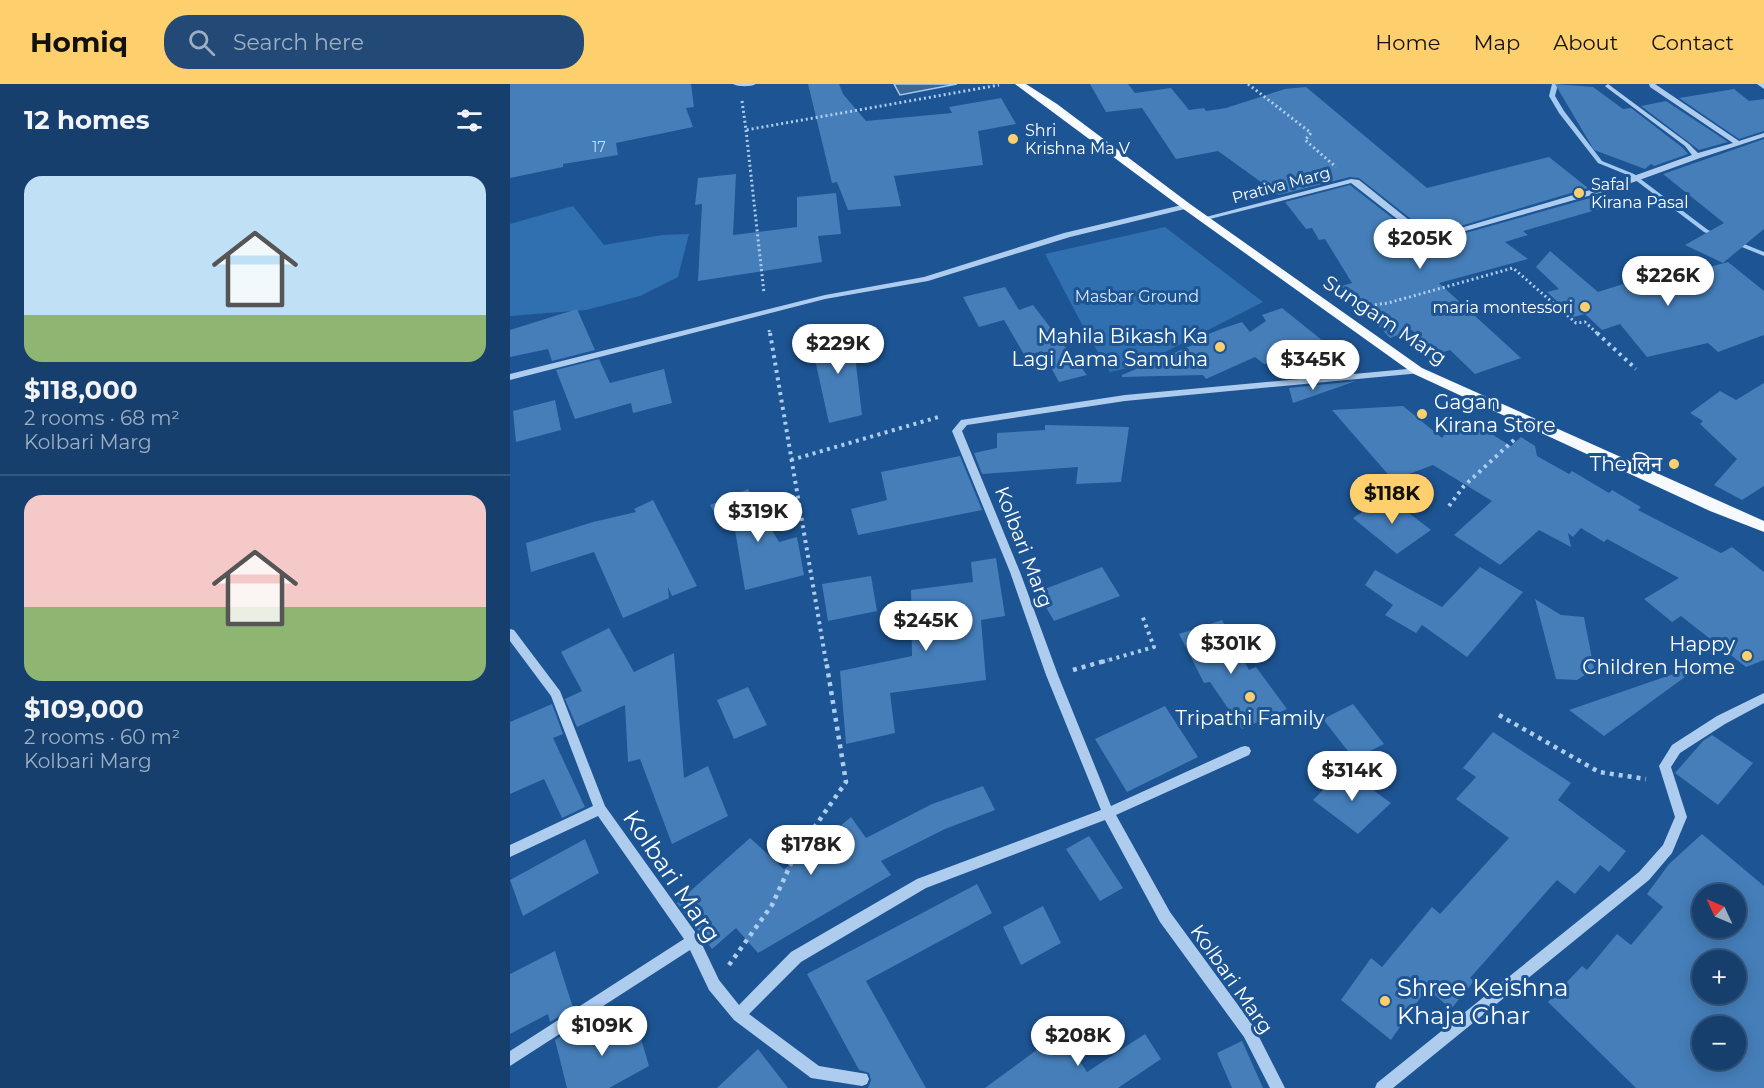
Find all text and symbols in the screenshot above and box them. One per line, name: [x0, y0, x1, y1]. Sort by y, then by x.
search box: [164, 15, 584, 69]
text: Homiq: [30, 25, 128, 59]
icon: search: [185, 26, 218, 59]
text: Search here: [233, 29, 364, 56]
text: Home: [1375, 30, 1440, 55]
text: Map: [1473, 30, 1520, 55]
text: About: [1553, 30, 1618, 55]
text: Contact: [1651, 30, 1734, 55]
text: 12 homes: [24, 104, 150, 136]
icon: filters: [453, 104, 486, 137]
place label: Shri Krishna Ma V: [1025, 121, 1131, 158]
marker: Shri Krishna Ma V: [1006, 132, 1020, 146]
house number: 17: [592, 138, 606, 156]
street label: Prativa Marg: [1230, 163, 1332, 207]
place label: Safal Kirana Pasal: [1591, 175, 1689, 212]
marker: Safal Kirana Pasal: [1572, 186, 1586, 200]
icon: home: [201, 215, 309, 323]
pin: $205K: [1378, 219, 1462, 270]
text: $205K: [1388, 226, 1452, 250]
pin: $226K: [1626, 256, 1710, 307]
text: $226K: [1636, 263, 1700, 287]
street label: Sungam Marg: [1319, 270, 1451, 370]
park label: Masbar Ground: [1075, 287, 1199, 306]
place label: maria montessori: [1432, 298, 1573, 317]
marker: maria montessori: [1578, 300, 1592, 314]
pin: $229K: [796, 324, 880, 375]
place label: Mahila Bikash Ka Lagi Aama Samuha: [1012, 324, 1208, 371]
text: $229K: [806, 331, 870, 355]
marker: Mahila Bikash Ka Lagi Aama Samuha: [1213, 340, 1227, 354]
pin: $345K: [1271, 340, 1355, 391]
text: $345K: [1280, 347, 1346, 371]
text: $118,000: [24, 374, 138, 406]
place label: Gagan Kirana Store: [1434, 390, 1556, 437]
text: 2 rooms · 68 m²: [24, 406, 180, 430]
marker: Gagan Kirana Store: [1415, 407, 1429, 421]
text: Kolbari Marg: [24, 430, 152, 454]
place label: The लिन: [1590, 452, 1663, 476]
marker: The लिन: [1667, 457, 1681, 471]
pin: $118K: [1350, 474, 1434, 525]
text: $118K: [1364, 481, 1420, 505]
street label: Kolbari Marg: [990, 483, 1058, 611]
pin: $319K: [716, 492, 800, 543]
text: $319K: [728, 499, 788, 523]
icon: home: [201, 534, 309, 642]
pin: $245K: [884, 601, 968, 652]
text: $245K: [894, 608, 958, 632]
pin: $301K: [1189, 624, 1273, 675]
text: $301K: [1201, 631, 1261, 655]
place label: Happy Children Home: [1582, 632, 1735, 679]
marker: Happy Children Home: [1740, 649, 1754, 663]
marker: Tripathi Family: [1243, 690, 1257, 704]
text: $109,000: [24, 693, 144, 725]
place label: Tripathi Family: [1176, 706, 1325, 730]
text: 2 rooms · 60 m²: [24, 725, 180, 749]
text: Kolbari Marg: [24, 749, 152, 773]
pin: $314K: [1310, 751, 1394, 802]
text: $314K: [1322, 758, 1382, 782]
street label: Kolbari Marg: [617, 804, 727, 948]
pin: $178K: [769, 825, 853, 876]
text: $178K: [781, 832, 841, 856]
north arrow: [1692, 884, 1746, 938]
map controls: [1692, 884, 1746, 1070]
street label: Kolbari Marg: [1186, 920, 1278, 1038]
button: +: [1692, 950, 1746, 1004]
place label: Shree Keishna Khaja Ghar: [1397, 973, 1568, 1030]
marker: Shree Keishna Khaja Ghar: [1378, 994, 1392, 1008]
pin: $109K: [560, 1006, 644, 1057]
text: $109K: [571, 1013, 633, 1037]
pin: $208K: [1036, 1016, 1120, 1067]
button: −: [1692, 1016, 1746, 1070]
text: $208K: [1045, 1023, 1111, 1047]

